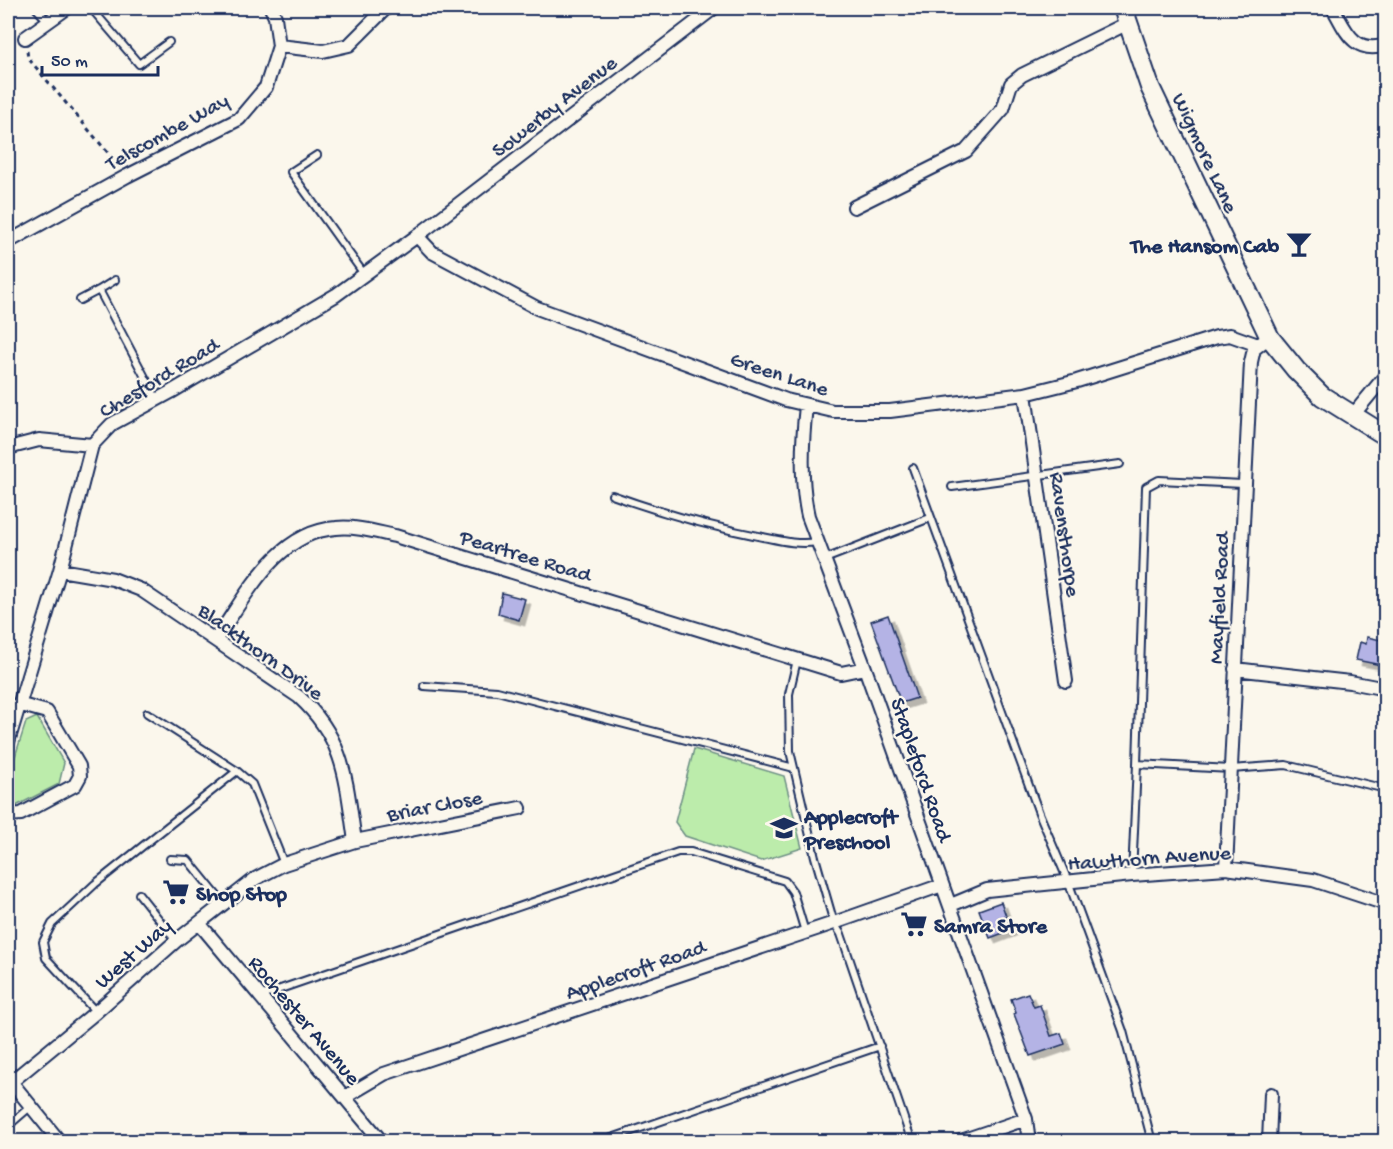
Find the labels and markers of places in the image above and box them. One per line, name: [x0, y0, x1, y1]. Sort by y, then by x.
bar icon: The Hansom Cab: [1284, 229, 1314, 259]
place label: The Hansom Cab: [1129, 235, 1279, 261]
place label: Applecroft Preschool: [803, 806, 899, 857]
school or university icon: Applecroft Preschool: [769, 813, 799, 843]
supermarket icon: Shop Stop: [161, 877, 191, 907]
place label: Shop Stop: [196, 883, 287, 909]
supermarket icon: Samra Store: [899, 909, 929, 939]
place label: Samra Store: [934, 915, 1048, 941]

